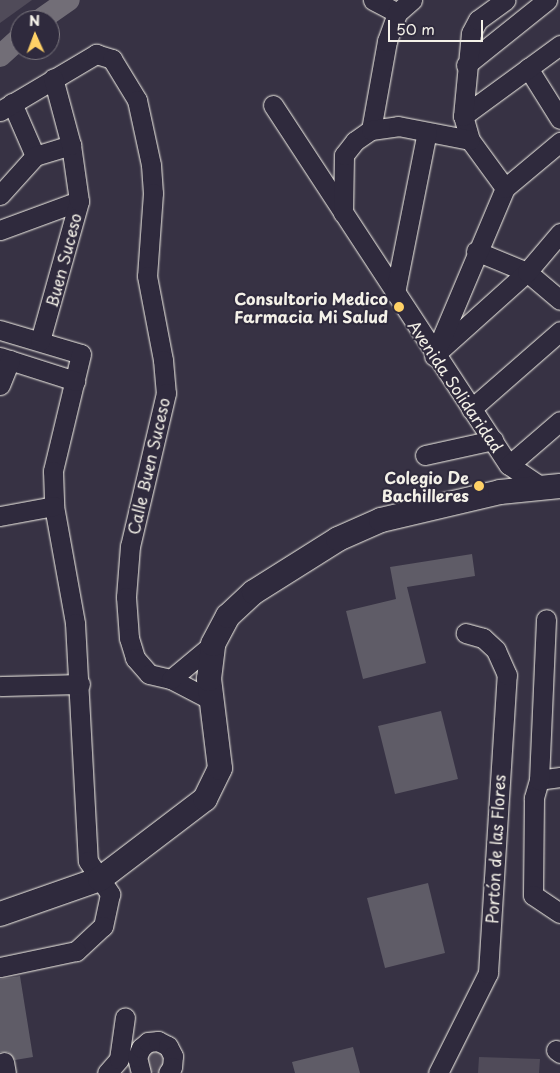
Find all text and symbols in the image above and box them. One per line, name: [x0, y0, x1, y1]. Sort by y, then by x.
north arrow: [10, 10, 60, 60]
text: N: [29, 10, 40, 31]
scale bar: [390, 10, 485, 42]
text: 50 m: [396, 17, 435, 40]
street label: Buen Suceso: [41, 211, 85, 309]
place label: Consultorio Medico Farmacia Mi Salud: [233, 288, 388, 326]
marker: Consultorio Medico Farmacia Mi Salud: [392, 300, 406, 314]
street label: Avenida Solidaridad: [405, 317, 507, 455]
street label: Calle Buen Suceso: [123, 395, 173, 537]
place label: Colegio De Bachilleres: [382, 467, 469, 505]
marker: Colegio De Bachilleres: [473, 480, 485, 492]
street label: Portón de las Flores: [481, 773, 509, 925]

